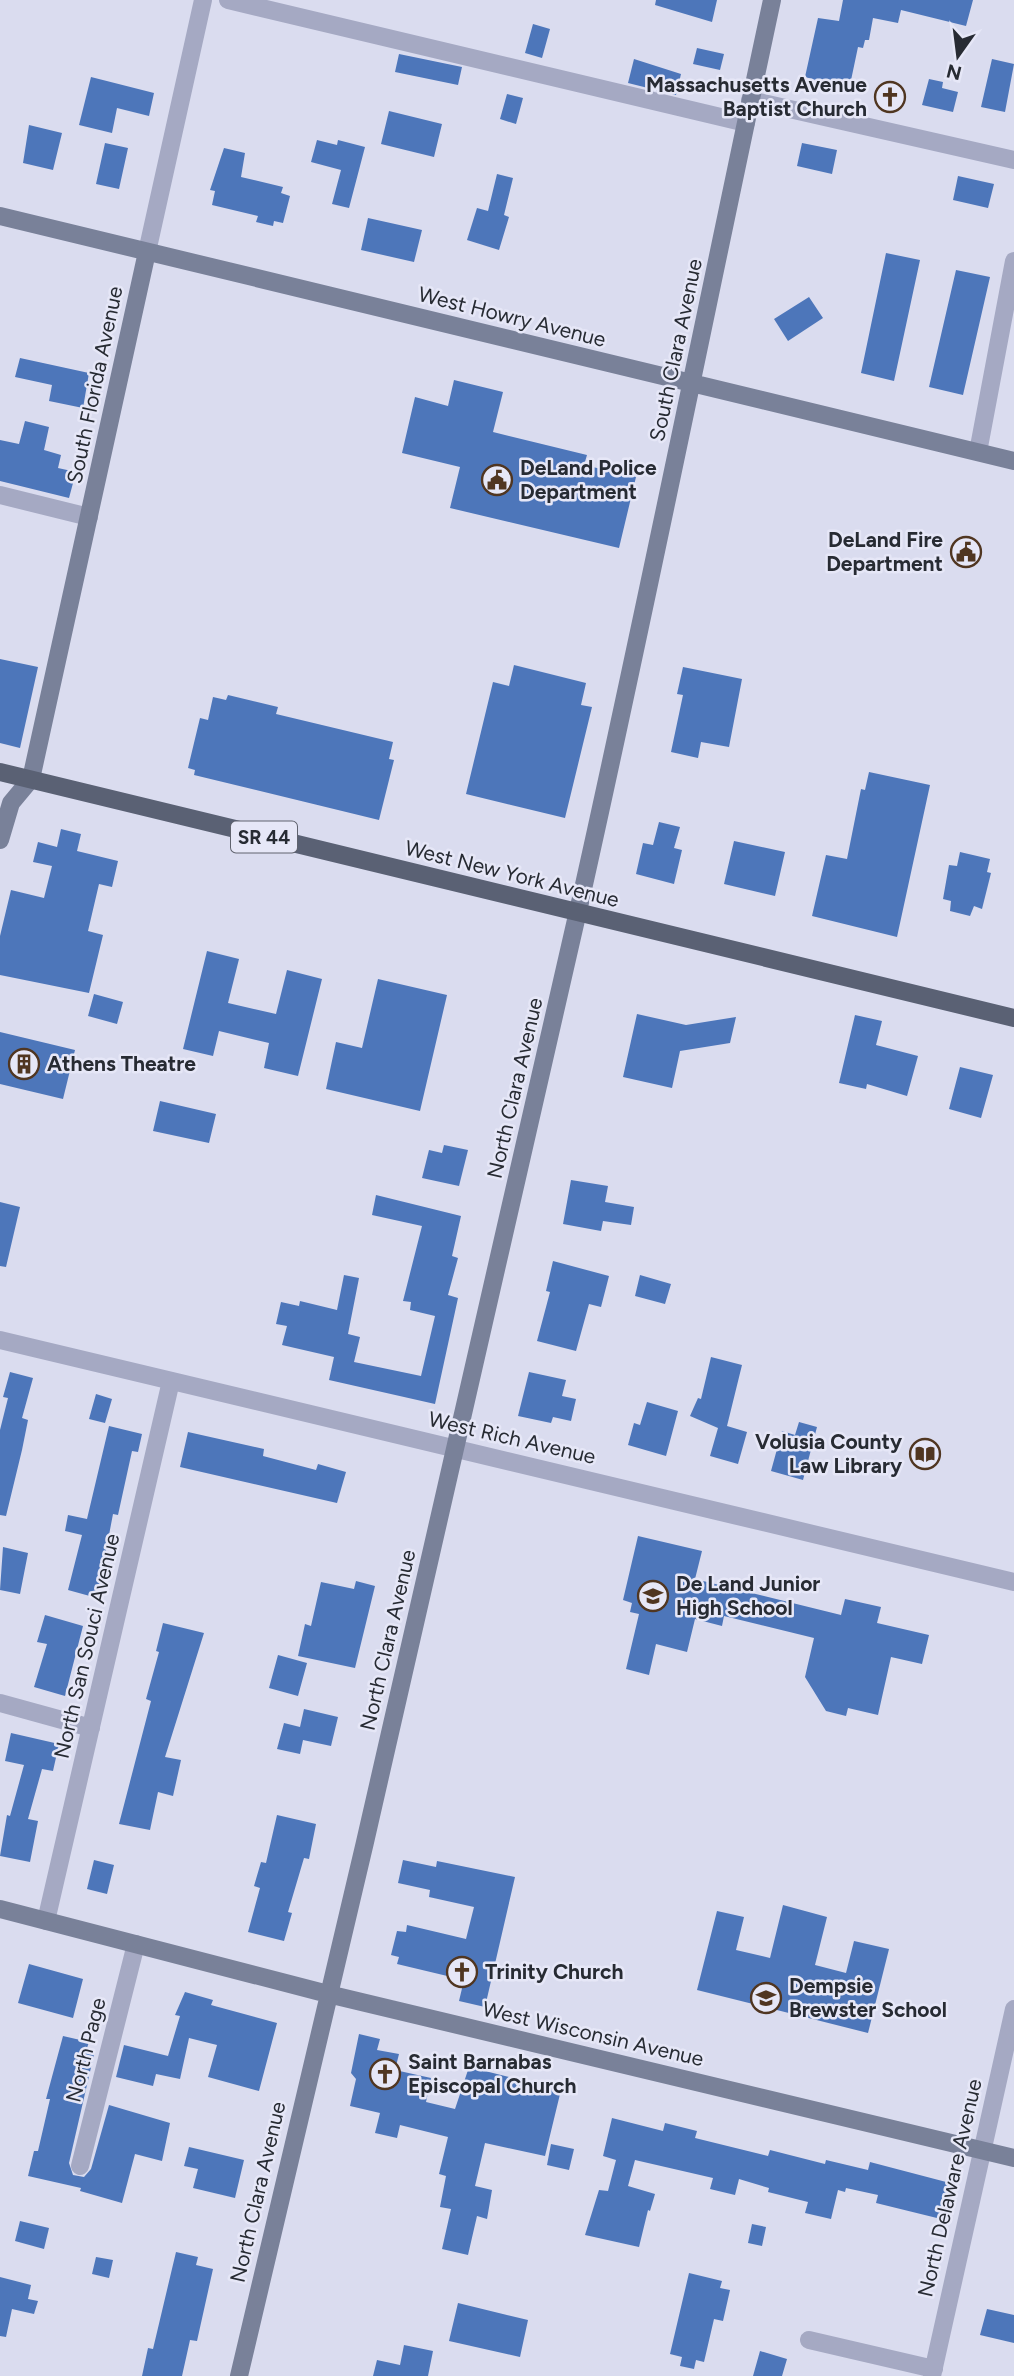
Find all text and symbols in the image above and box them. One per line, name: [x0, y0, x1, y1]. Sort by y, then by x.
north arrow: [923, 21, 993, 91]
text: N: [944, 59, 964, 85]
place label: Massachusetts Avenue Baptist Church: [646, 72, 867, 121]
church icon: Massachusetts Avenue Baptist Church: [873, 80, 907, 114]
street label: South Clara Avenue: [644, 256, 707, 444]
street label: West Howry Avenue: [416, 281, 608, 352]
street label: South Florida Avenue: [61, 284, 128, 486]
place label: DeLand Police Department: [520, 455, 657, 504]
public building icon: DeLand Police Department: [480, 463, 514, 497]
place label: DeLand Fire Department: [826, 527, 943, 576]
public building icon: DeLand Fire Department: [949, 535, 983, 569]
road number: SR 44: [231, 822, 297, 852]
street label: West New York Avenue: [402, 835, 622, 912]
street label: North Clara Avenue: [482, 995, 547, 1181]
building icon: Athens Theatre: [7, 1047, 41, 1081]
place label: Athens Theatre: [47, 1051, 196, 1076]
street label: West Rich Avenue: [426, 1406, 598, 1469]
place label: Volusia County Law Library: [755, 1429, 903, 1478]
library icon: Volusia County Law Library: [908, 1437, 942, 1471]
street label: North San Souci Avenue: [48, 1531, 125, 1761]
street label: North Clara Avenue: [355, 1547, 420, 1733]
place label: De Land Junior High School: [676, 1571, 820, 1620]
school or university icon: De Land Junior High School: [636, 1579, 670, 1613]
church icon: Trinity Church: [445, 1955, 479, 1989]
place label: Trinity Church: [485, 1959, 623, 1984]
place label: Dempsie Brewster School: [789, 1973, 947, 2022]
school or university icon: Dempsie Brewster School: [749, 1981, 783, 2015]
street label: North Page: [60, 1995, 111, 2105]
street label: West Wisconsin Avenue: [480, 1996, 706, 2071]
place label: Saint Barnabas Episcopal Church: [408, 2049, 576, 2098]
church icon: Saint Barnabas Episcopal Church: [368, 2057, 402, 2091]
street label: North Delaware Avenue: [912, 2076, 987, 2299]
street label: North Clara Avenue: [225, 2099, 290, 2285]

